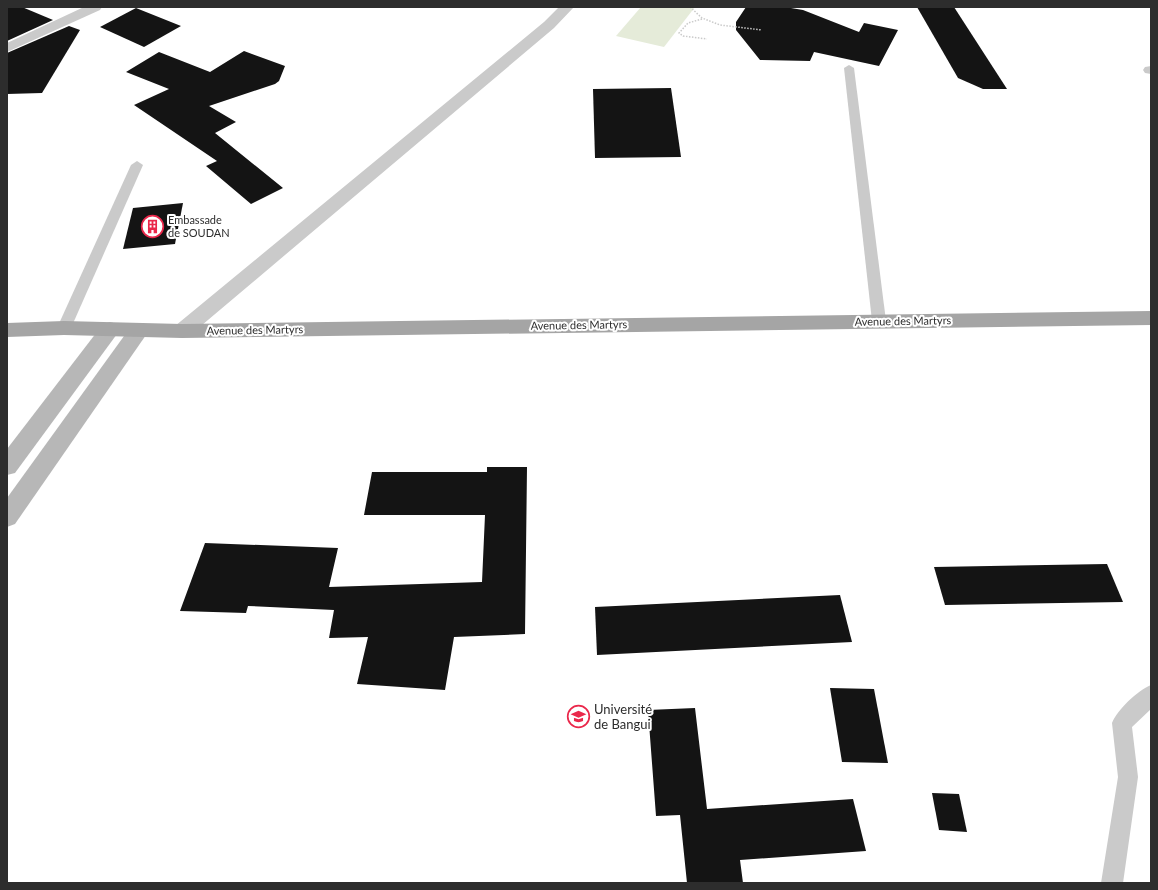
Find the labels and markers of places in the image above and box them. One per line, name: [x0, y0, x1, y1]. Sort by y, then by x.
building icon: Embassade de SOUDAN: [140, 213, 166, 239]
place label: Embassade de SOUDAN: [168, 213, 230, 239]
place label: Université de Bangui: [594, 701, 652, 732]
school or university icon: Université de Bangui: [566, 703, 592, 729]

